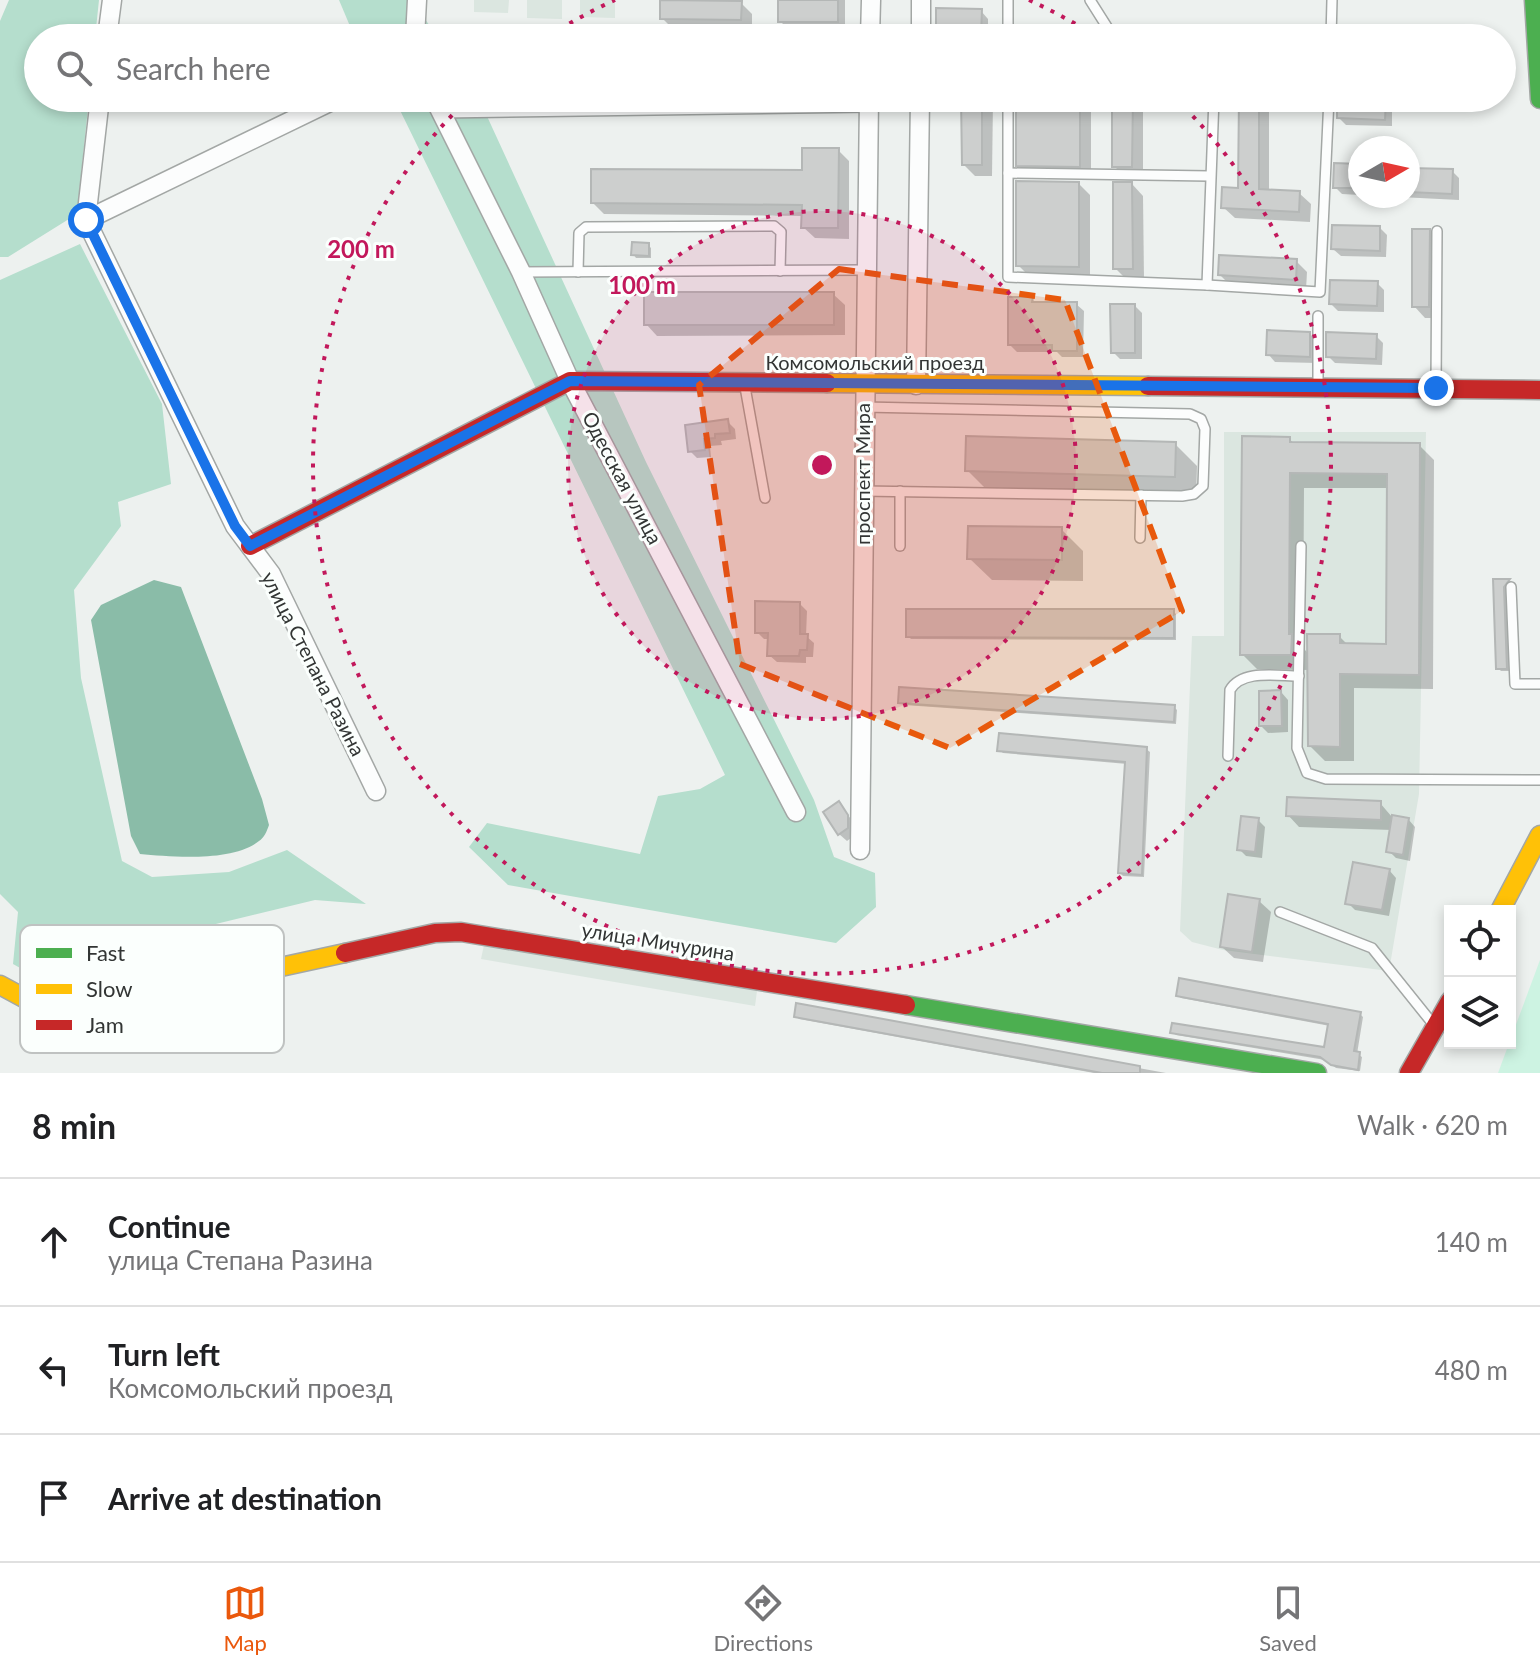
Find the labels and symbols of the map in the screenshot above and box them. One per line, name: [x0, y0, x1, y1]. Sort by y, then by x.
north arrow: [1348, 136, 1420, 208]
route start: [68, 202, 104, 238]
text: 200 m: [327, 234, 395, 263]
text: 100 m: [608, 270, 676, 299]
street label: Комсомольский проезд: [766, 350, 984, 374]
route end: [1418, 370, 1454, 406]
street label: проспект Мира: [850, 403, 874, 545]
street label: Одесская улица: [578, 407, 668, 548]
centre of rings: [808, 451, 836, 479]
street label: улица Степана Разина: [257, 567, 371, 760]
street label: улица Мичурина: [580, 917, 736, 965]
legend: [20, 925, 284, 1053]
text: Fast: [86, 939, 125, 966]
text: Slow: [86, 975, 133, 1002]
text: Jam: [86, 1011, 124, 1038]

